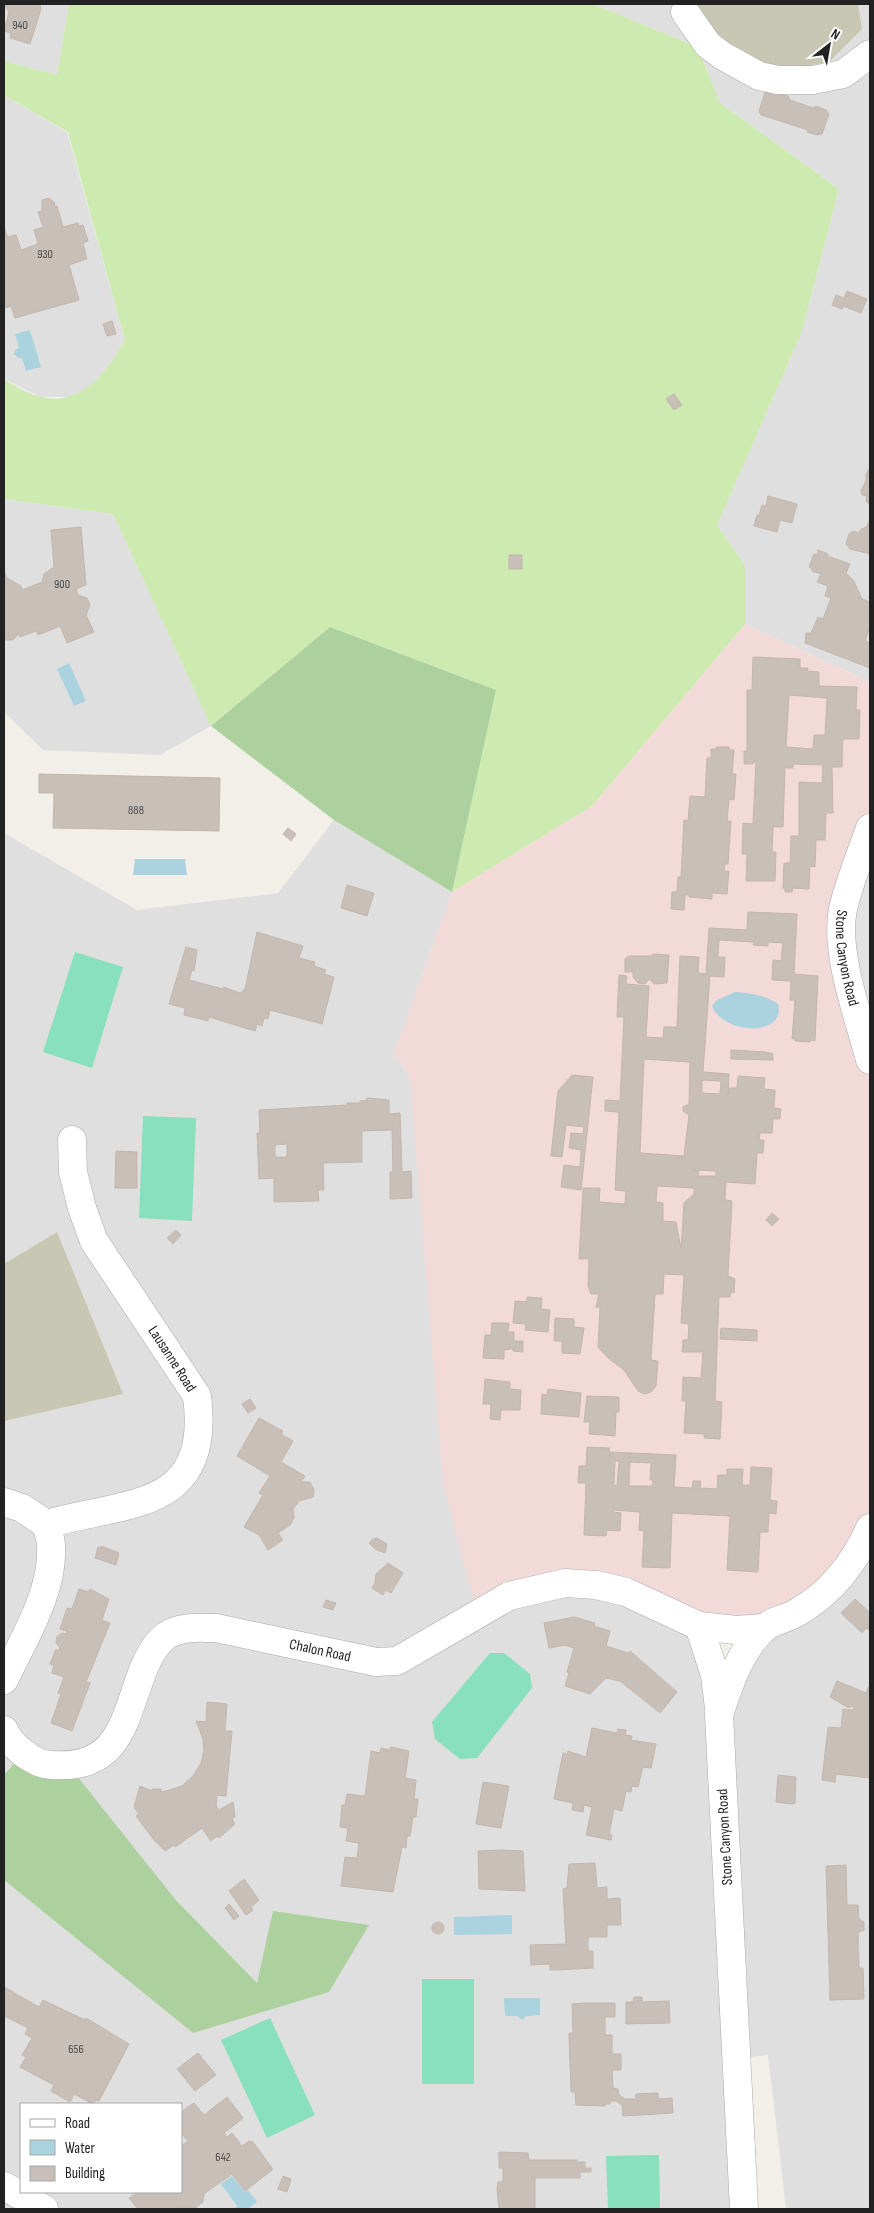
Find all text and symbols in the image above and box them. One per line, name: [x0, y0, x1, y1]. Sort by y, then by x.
house number: 940: [12, 18, 28, 33]
north arrow: [804, 20, 854, 70]
text: N: [828, 25, 843, 43]
house number: 930: [37, 247, 53, 262]
house number: 900: [54, 577, 70, 592]
house number: 888: [128, 803, 144, 818]
street label: Stone Canyon Road: [832, 908, 864, 1008]
street label: Lausanne Road: [144, 1322, 200, 1396]
street label: Chalon Road: [288, 1634, 353, 1666]
street label: Stone Canyon Road: [713, 1788, 737, 1886]
house number: 656: [68, 2042, 84, 2057]
legend: [20, 2103, 182, 2193]
text: Road: [65, 2114, 90, 2133]
text: Water: [65, 2139, 96, 2158]
house number: 642: [215, 2150, 231, 2165]
text: Building: [65, 2164, 105, 2183]

